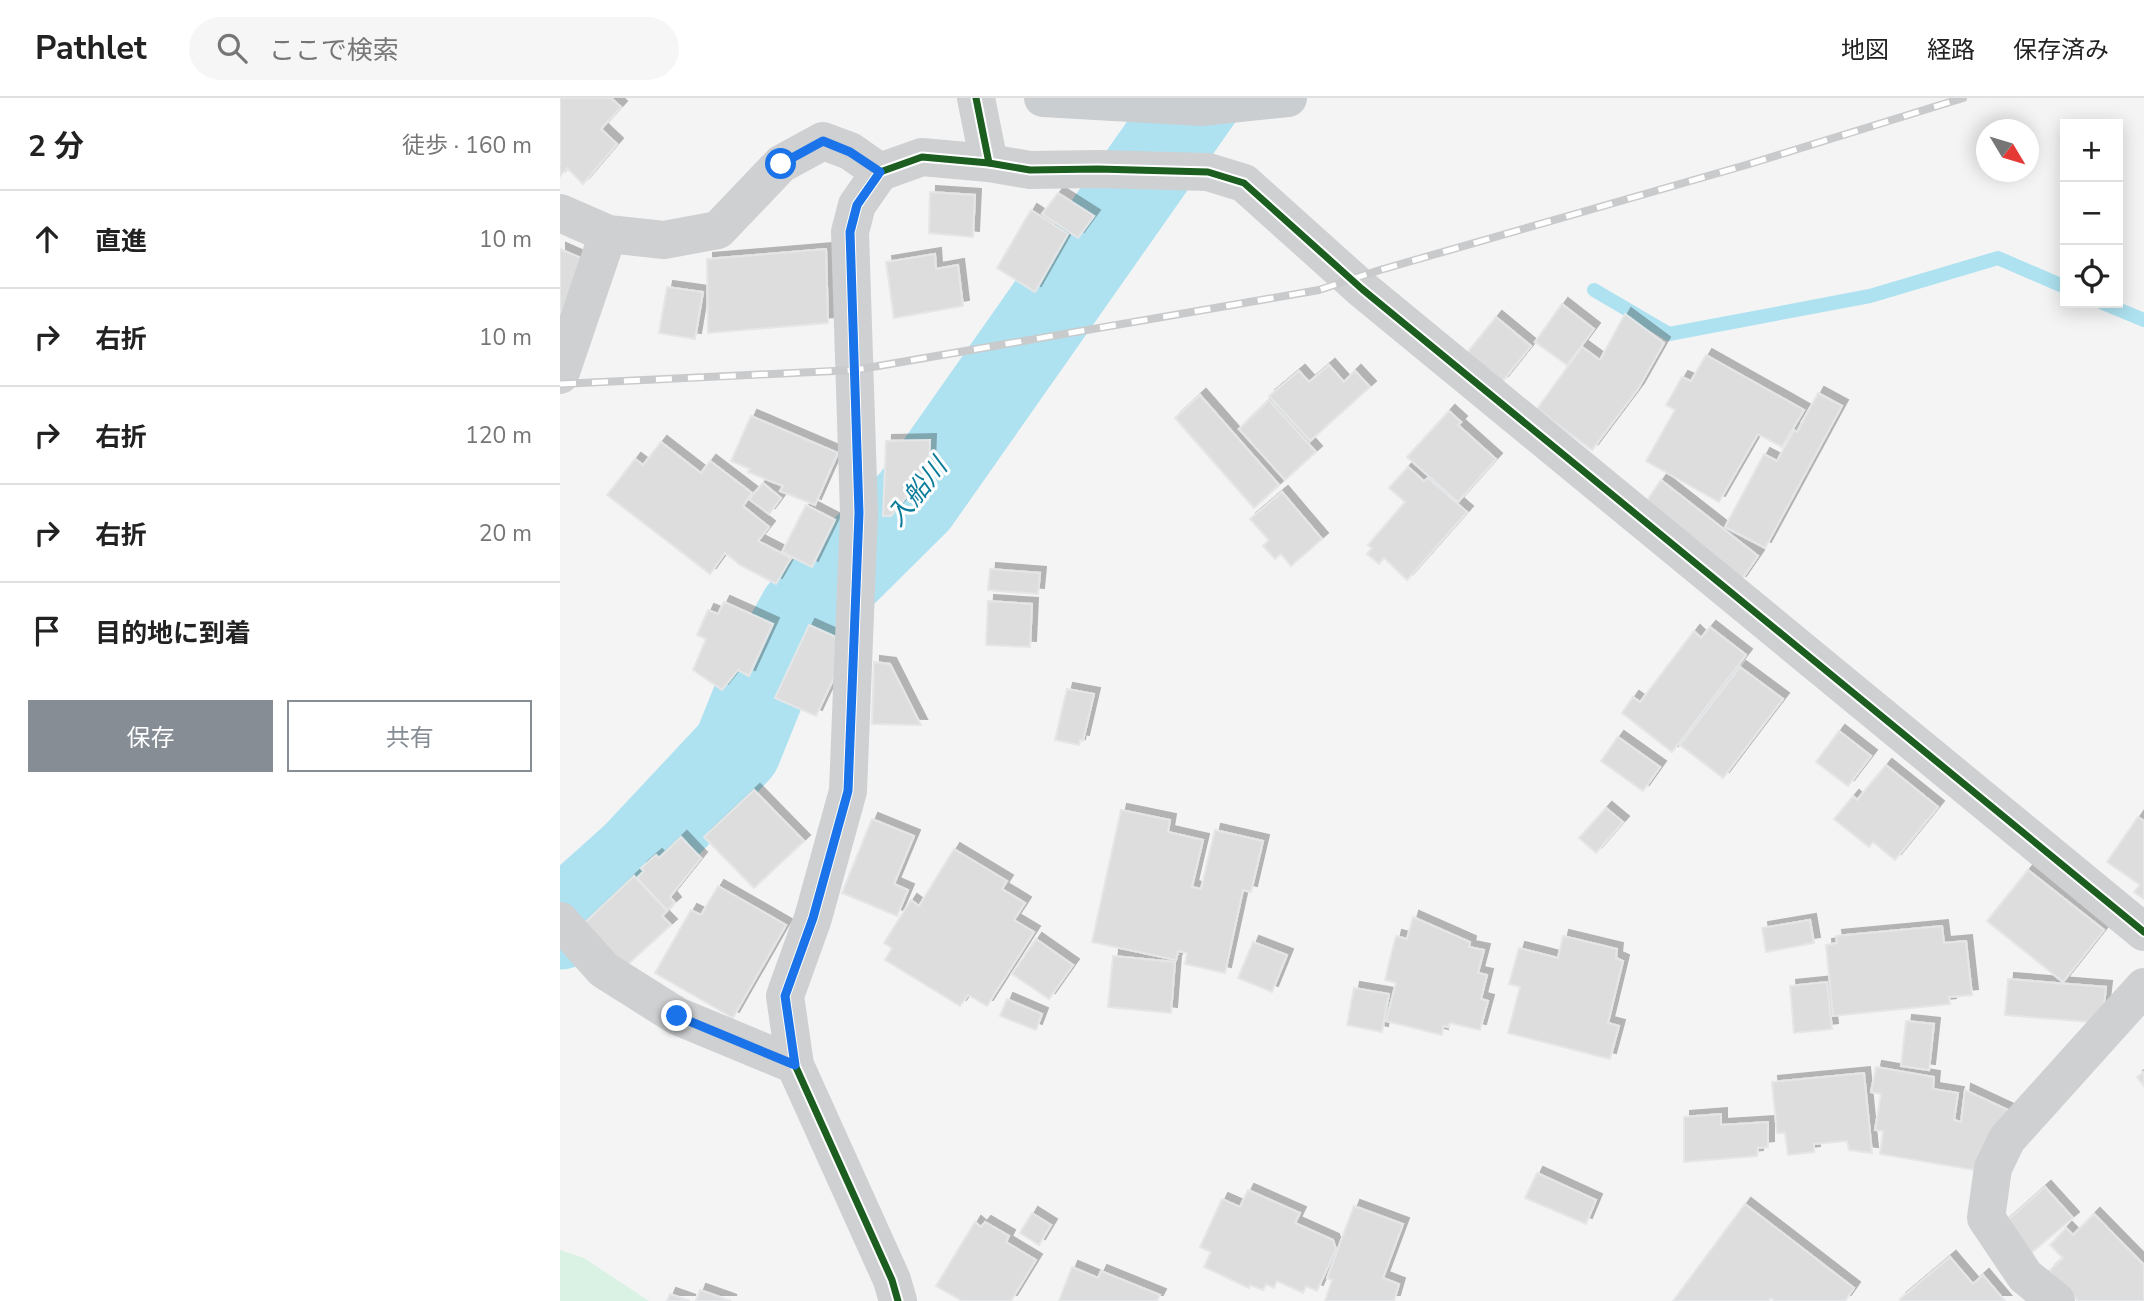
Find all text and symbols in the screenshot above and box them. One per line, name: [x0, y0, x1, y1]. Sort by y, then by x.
search box: [189, 17, 679, 80]
text: Pathlet: [35, 26, 147, 71]
icon: search: [213, 29, 251, 67]
text: ここで検索: [269, 33, 399, 68]
text: 地図: [1841, 34, 1889, 66]
text: 経路: [1927, 34, 1975, 66]
text: 保存済み: [2013, 34, 2109, 66]
north arrow: [1976, 119, 2039, 182]
map controls: [2060, 119, 2123, 308]
button: +: [2060, 119, 2123, 182]
text: 2 分: [28, 126, 84, 167]
text: 徒歩 · 160 m: [402, 130, 532, 161]
route start: [765, 148, 796, 179]
button: −: [2060, 182, 2123, 245]
icon: ahead: [28, 220, 66, 258]
text: 直進: [95, 224, 147, 259]
text: 10 m: [479, 224, 532, 255]
button: locate: [2060, 245, 2123, 308]
icon: right: [28, 318, 66, 356]
text: 右折: [95, 322, 147, 357]
text: 10 m: [479, 322, 532, 353]
icon: right: [28, 416, 66, 454]
text: 右折: [95, 420, 147, 455]
text: 120 m: [465, 420, 532, 451]
water label: 入船川: [879, 448, 957, 533]
icon: right: [28, 514, 66, 552]
text: 右折: [95, 518, 147, 553]
text: 20 m: [479, 518, 532, 549]
icon: arrive: [28, 612, 66, 650]
text: 目的地に到着: [95, 616, 251, 651]
button: 保存: [28, 700, 273, 772]
button: 共有: [287, 700, 532, 772]
route end: [661, 1000, 692, 1031]

